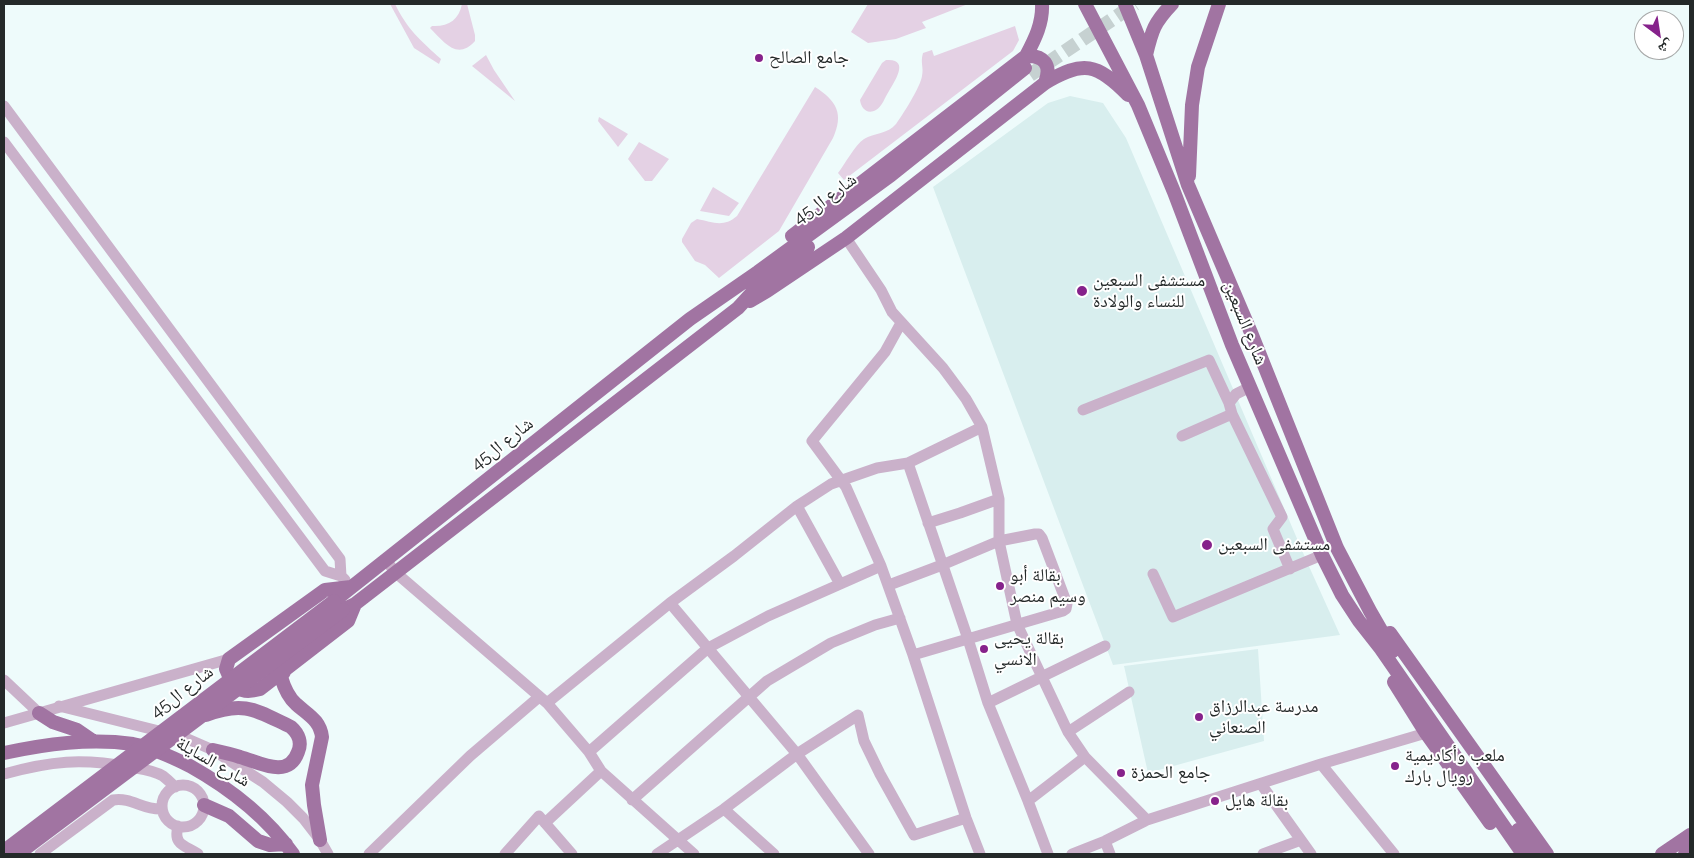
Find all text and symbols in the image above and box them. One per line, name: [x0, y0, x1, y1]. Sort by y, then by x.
north arrow: [1634, 10, 1684, 60]
text: ش: [1656, 36, 1677, 58]
place label: جامع الصالح: [769, 47, 849, 69]
marker: جامع الصالح: [753, 52, 765, 64]
street label: شارع ال45: [789, 169, 861, 229]
place label: مستشفى السبعين للنساء والولادة: [1093, 270, 1205, 312]
street label: شارع السبعين: [1218, 278, 1272, 368]
marker: مستشفى السبعين للنساء والولادة: [1075, 284, 1089, 298]
street label: شارع ال45: [466, 413, 538, 475]
place label: مستشفى السبعين: [1218, 534, 1330, 556]
marker: مستشفى السبعين: [1200, 538, 1214, 552]
place label: بقالة أبو وسيم منصر: [1010, 565, 1086, 608]
marker: بقالة أبو وسيم منصر: [994, 580, 1006, 592]
place label: بقالة يحيى الانسي: [994, 628, 1064, 670]
marker: بقالة يحيى الانسي: [978, 643, 990, 655]
street label: شارع ال45: [146, 661, 218, 723]
place label: مدرسة عبدالرزاق الصنعاني: [1209, 696, 1318, 739]
marker: مدرسة عبدالرزاق الصنعاني: [1193, 711, 1205, 723]
street label: شارع السايلة: [172, 732, 254, 792]
place label: ملعب وأكاديمية رويال بارك: [1405, 745, 1505, 788]
marker: ملعب وأكاديمية رويال بارك: [1389, 760, 1401, 772]
place label: جامع الحمزة: [1131, 762, 1211, 784]
marker: جامع الحمزة: [1115, 767, 1127, 779]
place label: بقالة هايل: [1225, 790, 1289, 812]
marker: بقالة هايل: [1209, 795, 1221, 807]

